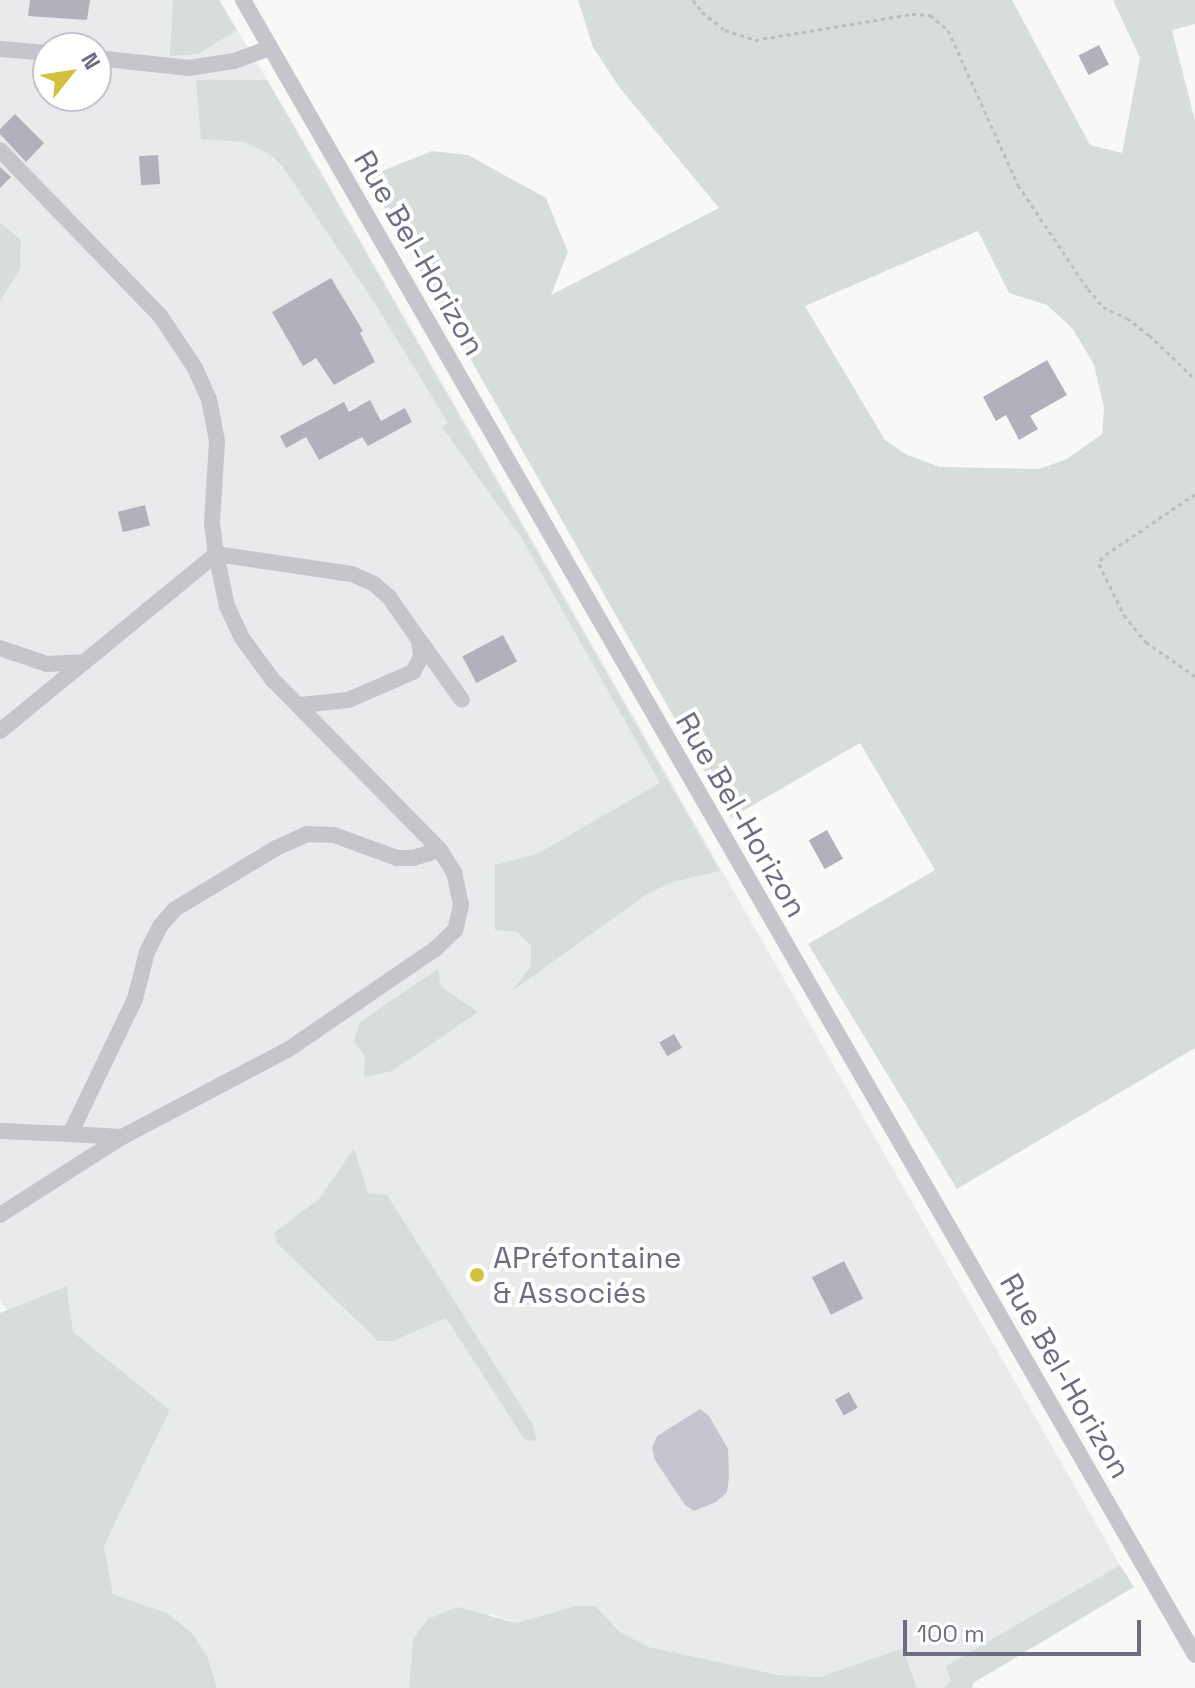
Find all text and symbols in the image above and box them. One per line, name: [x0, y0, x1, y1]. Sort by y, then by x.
north arrow: [32, 32, 112, 112]
text: N: [75, 48, 107, 74]
street label: Rue Bel-Horizon: [346, 144, 492, 362]
street label: Rue Bel-Horizon: [668, 706, 814, 924]
place label: APréfontaine & Associés: [493, 1240, 681, 1310]
marker: APréfontaine & Associés: [468, 1266, 486, 1284]
street label: Rue Bel-Horizon: [992, 1267, 1138, 1485]
scale bar: [907, 1604, 1145, 1654]
text: 100 m: [917, 1618, 985, 1649]

